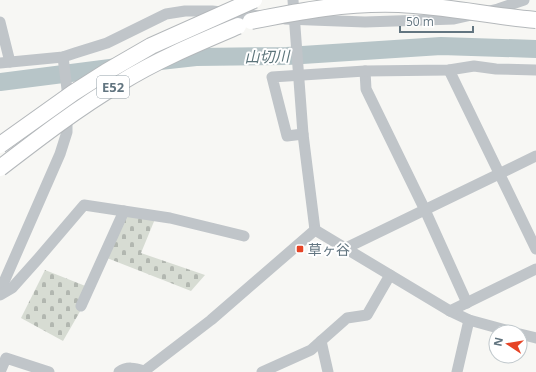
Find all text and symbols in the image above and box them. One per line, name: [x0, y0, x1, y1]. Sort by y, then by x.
scale bar: [400, 8, 473, 34]
text: 50 m: [406, 13, 434, 30]
water label: 山切川: [244, 46, 292, 66]
road number: E52: [97, 76, 129, 98]
place label: 草ヶ谷: [308, 240, 350, 259]
marker: 草ヶ谷: [295, 244, 305, 254]
north arrow: [488, 324, 528, 364]
text: N: [489, 336, 506, 348]

